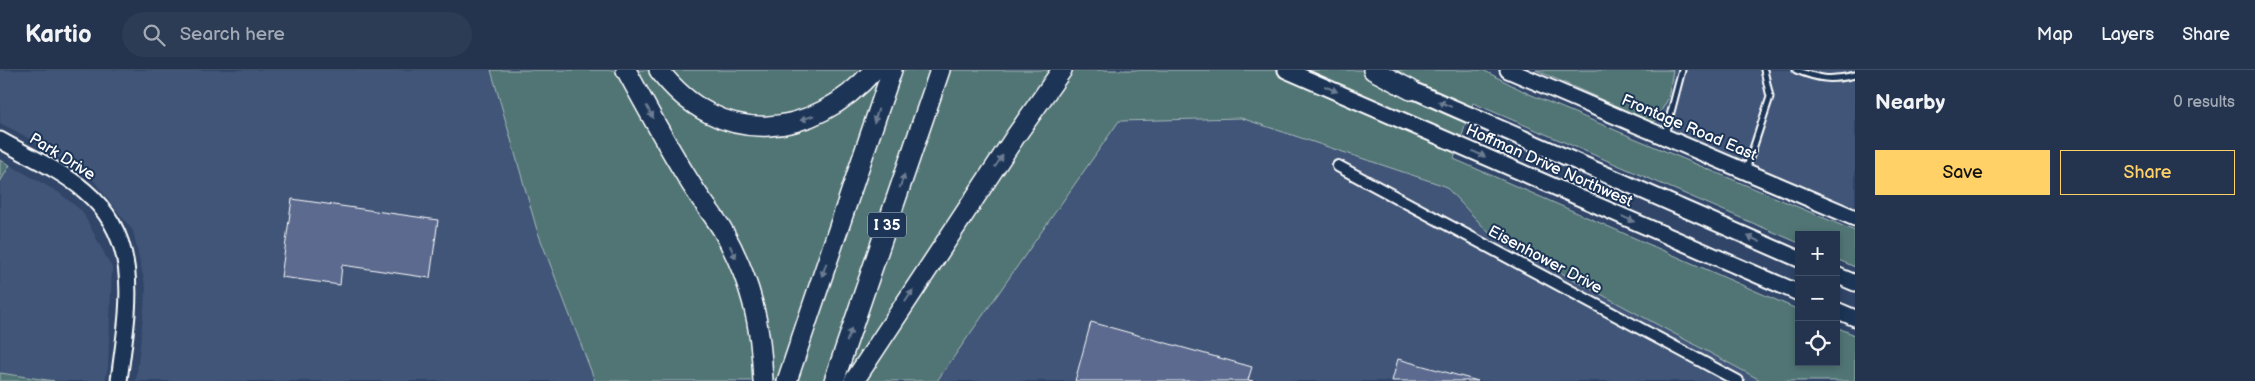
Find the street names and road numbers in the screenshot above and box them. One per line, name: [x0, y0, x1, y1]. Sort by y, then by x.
street label: Frontage Road East: [1619, 91, 1760, 165]
street label: Hoffman Drive Northwest: [1463, 121, 1635, 211]
street label: Park Drive: [26, 129, 99, 185]
road number: I 35: [868, 212, 906, 238]
street label: Eisenhower Drive: [1485, 222, 1606, 298]

